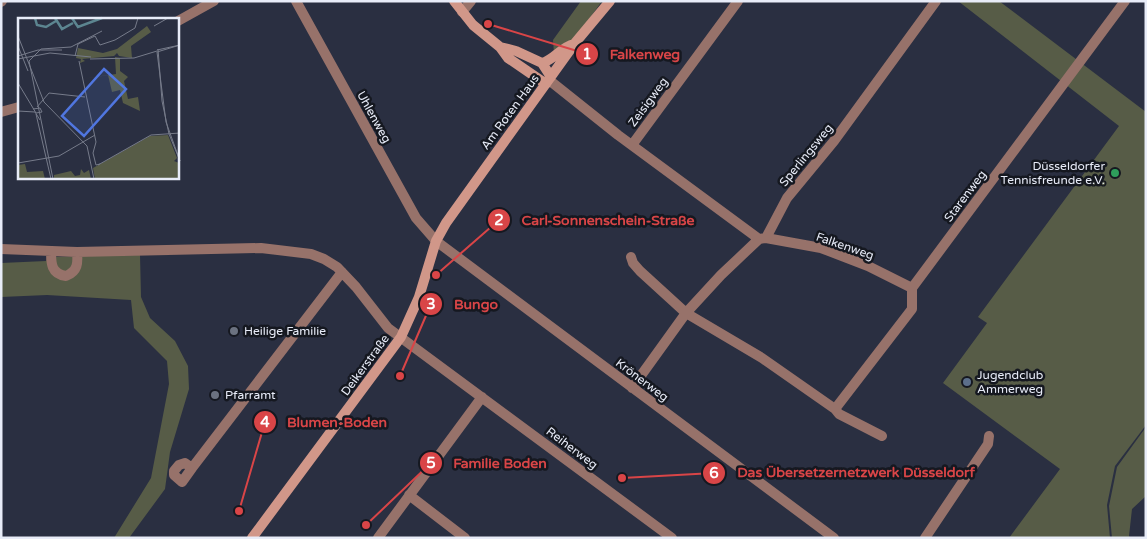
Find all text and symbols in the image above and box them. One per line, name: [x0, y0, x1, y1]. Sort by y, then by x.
inset map: [18, 18, 179, 179]
callout: Falkenweg: [575, 40, 690, 69]
text: 1: [582, 45, 592, 63]
text: Falkenweg: [610, 46, 680, 63]
street label: Am Roten Haus: [478, 72, 542, 152]
street label: Zeisigweg: [625, 75, 671, 129]
street label: Uhlenweg: [354, 89, 394, 145]
street label: Sperlingsweg: [776, 121, 836, 189]
place label: Düsseldorfer Tennisfreunde e.V.: [1001, 159, 1105, 187]
marker: Düsseldorfer Tennisfreunde e.V.: [1109, 167, 1121, 179]
street label: Starenweg: [941, 168, 989, 224]
callout: Carl-Sonnenschein-Straße: [486, 206, 704, 235]
text: 2: [494, 211, 504, 229]
text: Carl-Sonnenschein-Straße: [521, 212, 695, 229]
street label: Falkenweg: [814, 230, 876, 262]
callout: Bungo: [419, 290, 508, 319]
text: 3: [426, 295, 436, 313]
text: Bungo: [454, 296, 498, 313]
place label: Heilige Familie: [244, 324, 326, 338]
marker: Heilige Familie: [228, 325, 240, 337]
street label: Deikerstraße: [338, 332, 392, 398]
street label: Krönerweg: [613, 356, 671, 404]
place label: Jugendclub Ammerweg: [977, 368, 1043, 396]
marker: Jugendclub Ammerweg: [961, 376, 973, 388]
place label: Pfarramt: [225, 388, 276, 402]
marker: Pfarramt: [209, 389, 221, 401]
callout: Blumen-Boden: [252, 407, 397, 436]
text: 4: [260, 413, 270, 431]
text: Blumen-Boden: [287, 414, 387, 431]
street label: Reiherweg: [544, 424, 600, 472]
callout: Familie Boden: [418, 449, 557, 478]
text: 5: [426, 454, 436, 472]
text: Familie Boden: [453, 455, 547, 472]
callout: Das Übersetzernetzwerk Düsseldorf: [702, 458, 984, 487]
text: 6: [709, 464, 719, 482]
text: Das Übersetzernetzwerk Düsseldorf: [737, 464, 975, 481]

